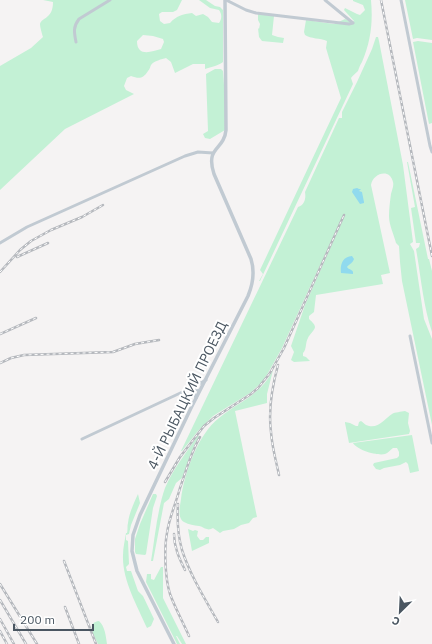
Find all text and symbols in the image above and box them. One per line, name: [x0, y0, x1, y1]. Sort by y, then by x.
street label: 4-Й РЫБАЦКИЙ ПРОЕЗД: [142, 317, 231, 472]
north arrow: [380, 592, 420, 632]
scale bar: [14, 606, 93, 632]
text: 200 m: [20, 612, 55, 627]
text: С: [390, 613, 402, 629]

